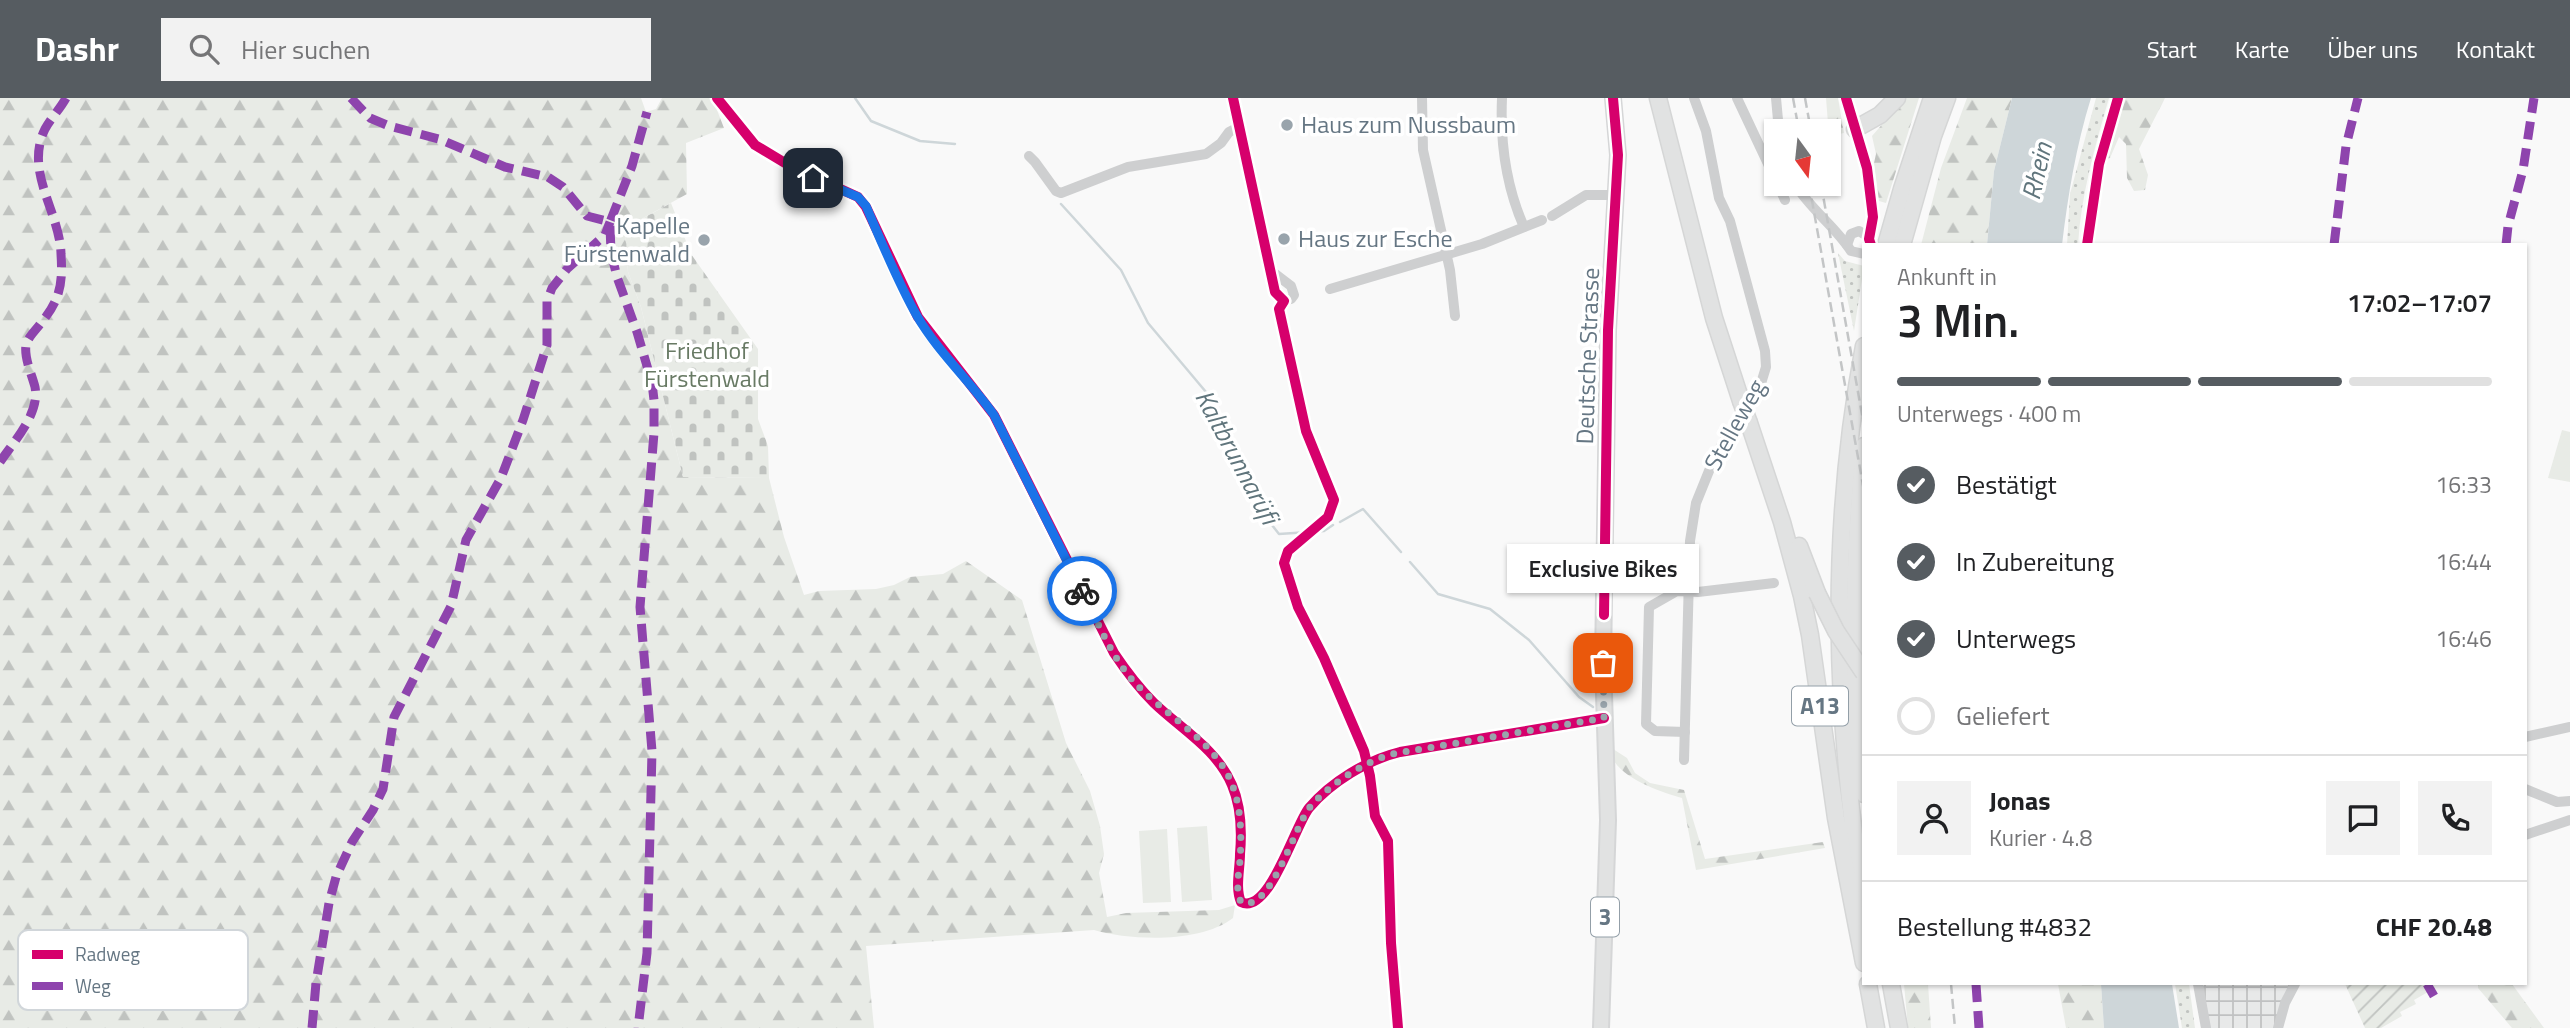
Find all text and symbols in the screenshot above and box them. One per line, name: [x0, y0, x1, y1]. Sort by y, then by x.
search box: [161, 18, 651, 81]
text: Dashr: [35, 24, 119, 74]
icon: search: [185, 30, 223, 68]
text: Hier suchen: [241, 30, 370, 69]
text: Start: [2147, 31, 2197, 67]
text: Karte: [2235, 31, 2289, 67]
text: Über uns: [2327, 31, 2418, 67]
text: Kontakt: [2456, 31, 2535, 67]
place label: Haus zum Nussbaum: [1301, 106, 1516, 142]
marker: Haus zum Nussbaum: [1279, 117, 1295, 133]
north arrow: [1764, 119, 1841, 196]
map controls: [1764, 119, 1841, 196]
water label: Rhein: [2011, 137, 2062, 204]
pin: [783, 148, 843, 208]
icon: home: [794, 159, 832, 197]
place label: Kapelle Fürstenwald: [564, 207, 690, 271]
place label: Haus zur Esche: [1298, 220, 1453, 256]
marker: Haus zur Esche: [1276, 231, 1292, 247]
marker: Kapelle Fürstenwald: [696, 232, 712, 248]
text: Ankunft in: [1897, 259, 1997, 294]
street label: Deutsche Strasse: [1566, 267, 1608, 445]
text: 17:02–17:07: [2347, 283, 2492, 322]
text: 3 Min.: [1897, 285, 2019, 355]
park label: Friedhof Fürstenwald: [644, 332, 770, 396]
street label: Stelleweg: [1694, 372, 1774, 477]
water label: Kaltbrunnarüfi: [1186, 382, 1291, 533]
text: Unterwegs · 400 m: [1897, 396, 2081, 431]
text: Bestätigt: [1956, 465, 2057, 504]
icon: check: [1897, 466, 1935, 504]
text: 16:33: [2435, 467, 2492, 502]
text: In Zubereitung: [1956, 542, 2114, 581]
icon: check: [1897, 543, 1935, 581]
callout: Exclusive Bikes: [1507, 544, 1699, 593]
text: 16:44: [2435, 544, 2492, 579]
text: Exclusive Bikes: [1528, 551, 1678, 586]
courier: [1047, 556, 1117, 626]
icon: bike: [1063, 572, 1101, 610]
text: Unterwegs: [1956, 619, 2076, 658]
icon: check: [1897, 620, 1935, 658]
text: 16:46: [2435, 621, 2492, 656]
pin: [1573, 633, 1633, 693]
icon: bag: [1584, 644, 1622, 682]
road number: A13: [1792, 686, 1848, 726]
text: Geliefert: [1956, 696, 2050, 735]
button: person: [1897, 781, 1971, 855]
text: Jonas: [1989, 781, 2051, 820]
button: chat: [2326, 781, 2400, 855]
button: phone: [2418, 781, 2492, 855]
text: Kurier · 4.8: [1989, 820, 2092, 855]
road number: 3: [1591, 898, 1619, 936]
text: Bestellung #4832: [1897, 907, 2092, 946]
text: CHF 20.48: [2376, 907, 2492, 946]
legend: [18, 930, 248, 1010]
text: Radweg: [75, 939, 140, 968]
text: Weg: [75, 971, 111, 1000]

